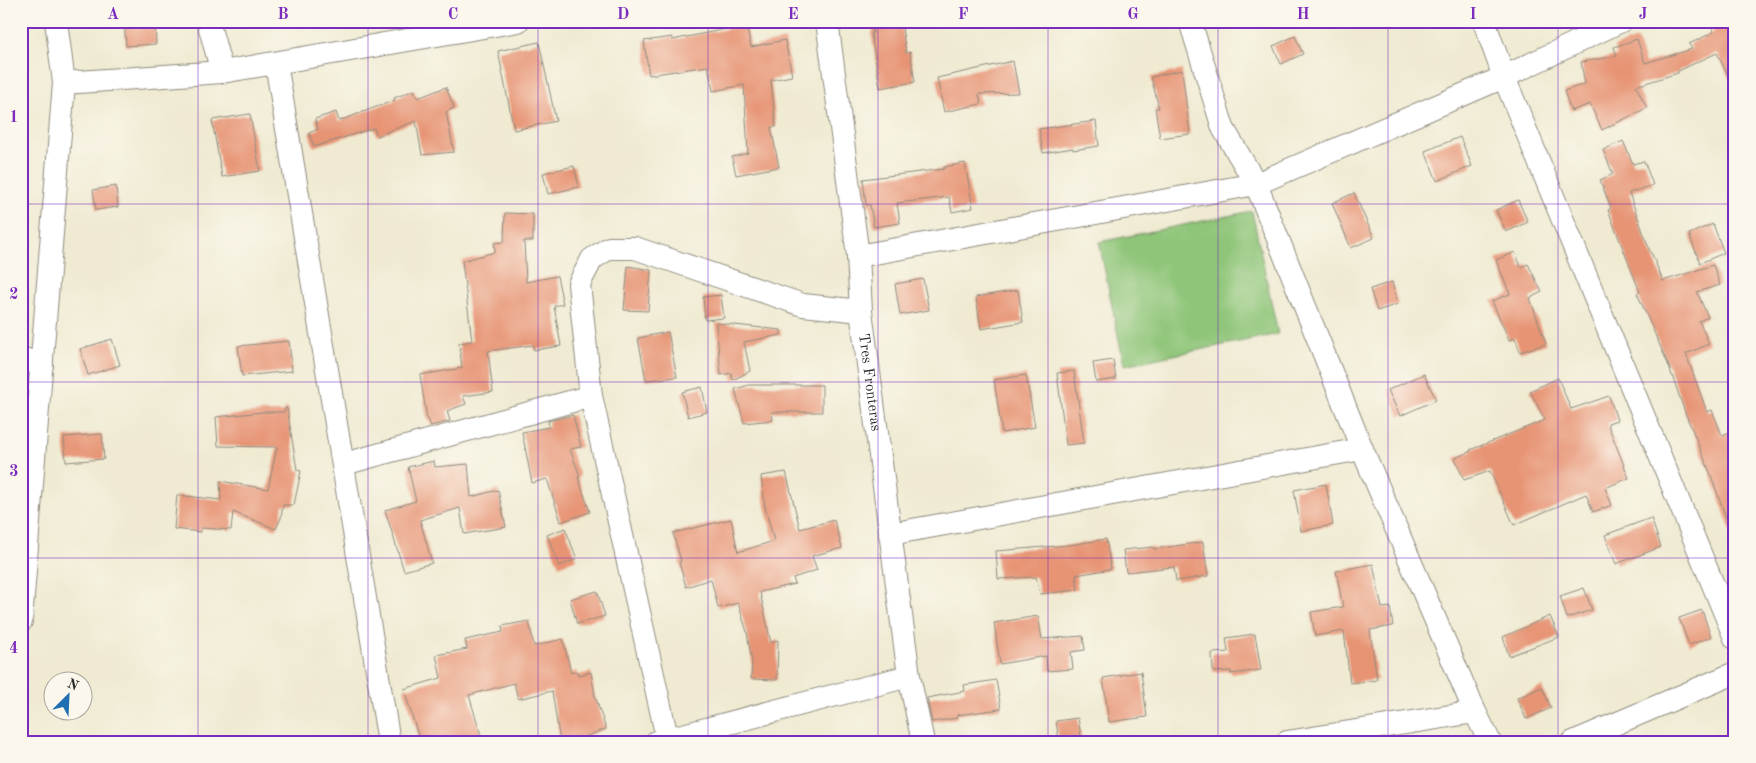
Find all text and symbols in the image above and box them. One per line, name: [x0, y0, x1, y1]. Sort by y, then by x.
text: A: [107, 7, 119, 23]
text: B: [277, 7, 289, 23]
text: C: [448, 7, 458, 23]
text: D: [617, 7, 629, 23]
text: E: [787, 7, 799, 23]
text: F: [958, 7, 969, 23]
text: G: [1127, 7, 1139, 23]
text: H: [1296, 7, 1310, 23]
text: I: [1469, 7, 1477, 23]
text: J: [1639, 7, 1648, 23]
text: 1: [9, 110, 19, 126]
text: 2: [9, 287, 19, 303]
street label: Tres Fronteras: [855, 333, 883, 432]
text: 3: [9, 464, 19, 480]
text: 4: [9, 641, 19, 657]
north arrow: [42, 670, 92, 720]
text: N: [65, 676, 81, 694]

